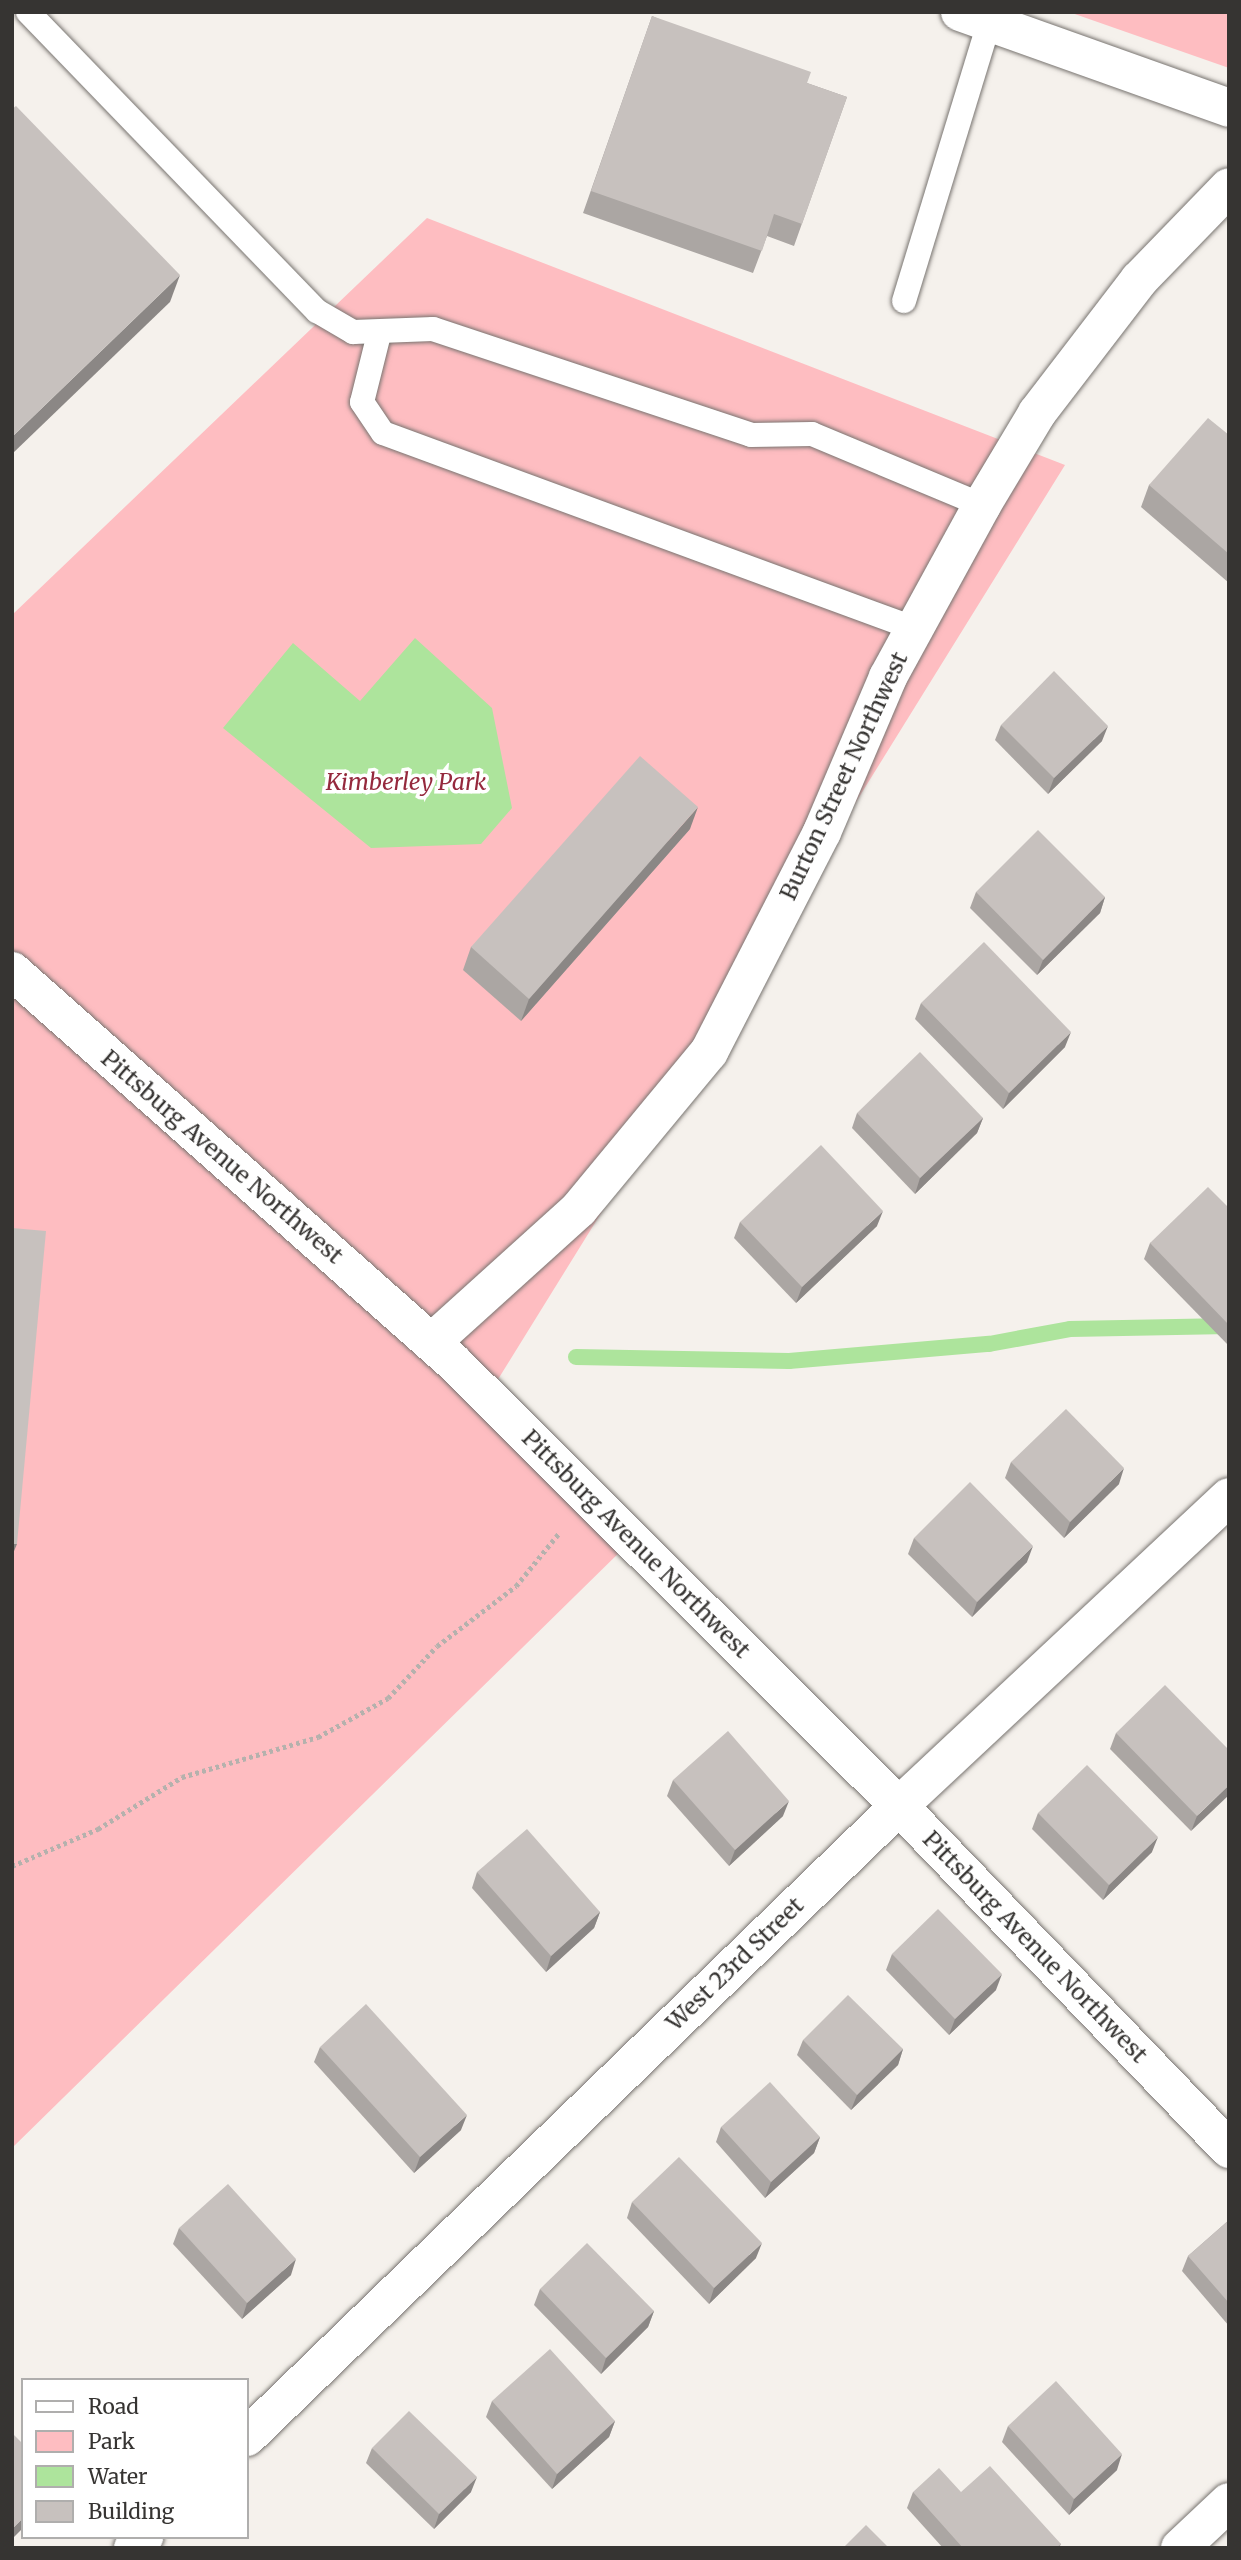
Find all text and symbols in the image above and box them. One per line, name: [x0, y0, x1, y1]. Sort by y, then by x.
street label: Burton Street Northwest: [774, 648, 914, 904]
park label: Kimberley Park: [326, 768, 486, 796]
street label: Pittsburg Avenue Northwest: [96, 1044, 348, 1270]
street label: Pittsburg Avenue Northwest: [516, 1424, 756, 1664]
street label: Pittsburg Avenue Northwest: [917, 1825, 1153, 2069]
street label: West 23rd Street: [661, 1892, 809, 2036]
legend: [21, 2378, 248, 2539]
text: Road: [88, 2393, 139, 2420]
text: Park: [88, 2428, 135, 2455]
text: Water: [88, 2463, 147, 2490]
text: Building: [88, 2498, 174, 2525]

